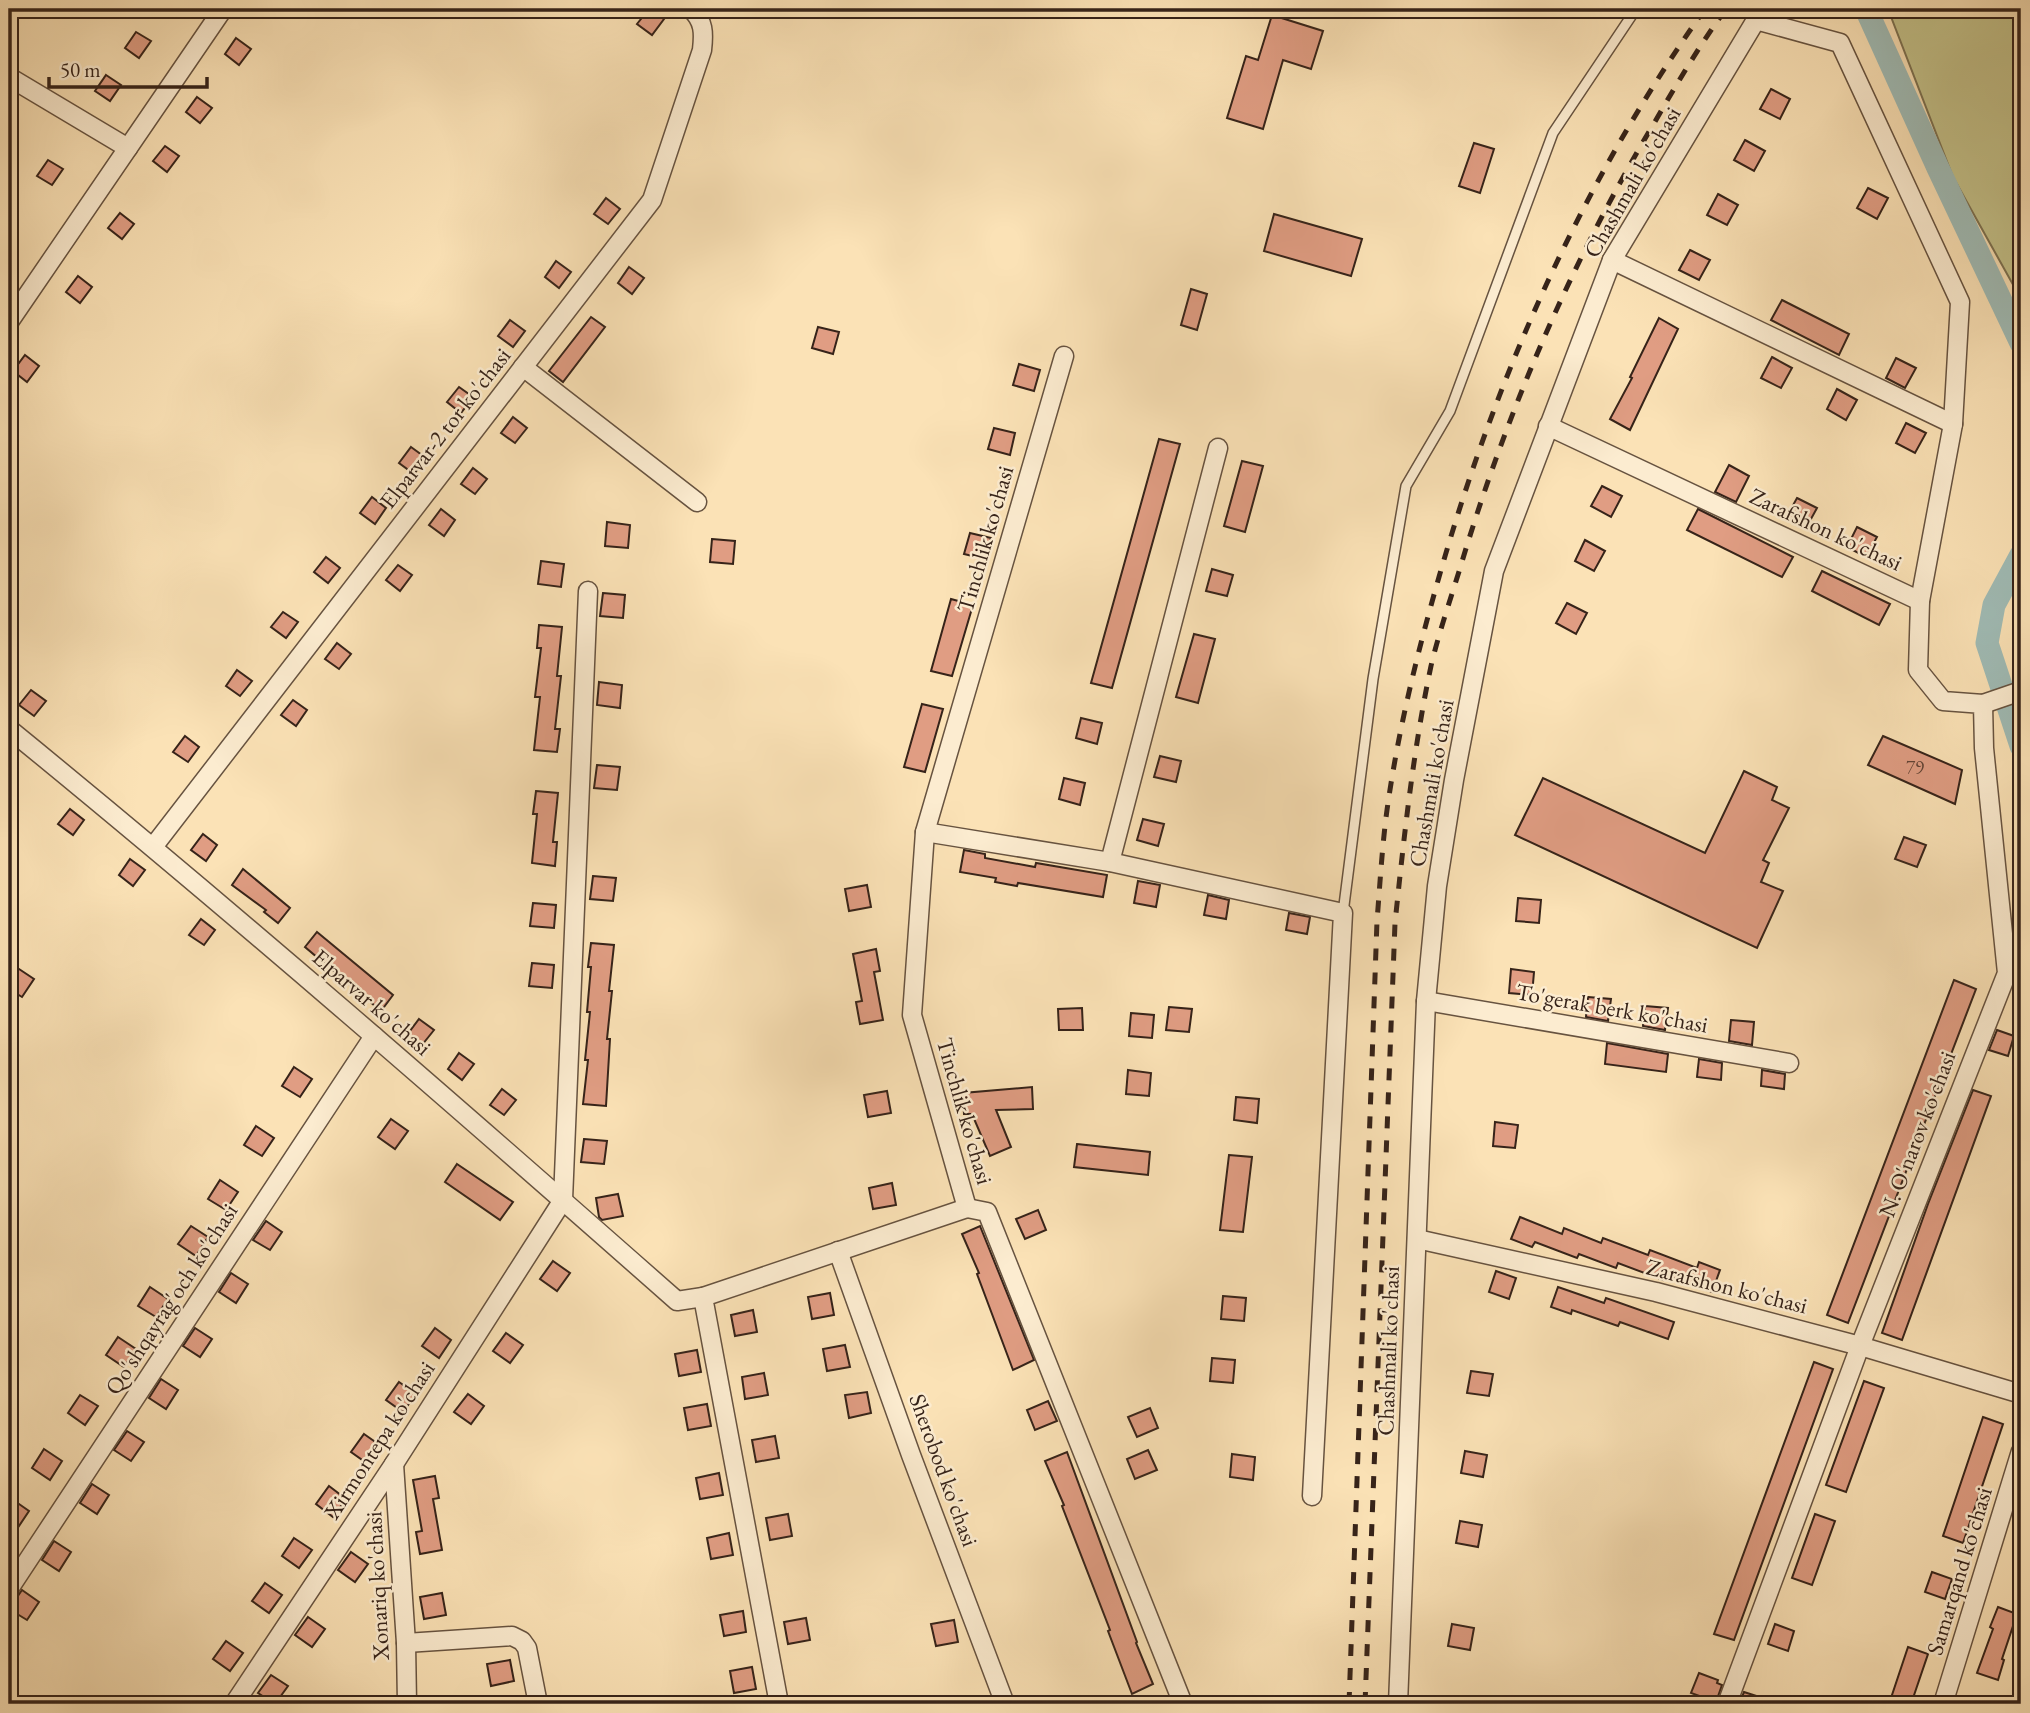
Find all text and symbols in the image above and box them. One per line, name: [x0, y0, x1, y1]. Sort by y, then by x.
scale bar: [49, 46, 206, 90]
text: 50 m: [60, 56, 101, 83]
street label: Chashmali ko'chasi: [1577, 101, 1688, 263]
street label: Elparvar-2 tor ko'chasi: [373, 341, 518, 515]
street label: Tinchlik ko'chasi: [950, 462, 1020, 616]
street label: Zarafshon ko'chasi: [1745, 481, 1907, 578]
street label: Chashmali ko'chasi: [1401, 696, 1461, 869]
house number: 79: [1906, 755, 1924, 780]
street label: Elparvar ko'chasi: [306, 942, 438, 1062]
street label: To'gerak berk ko'chasi: [1514, 976, 1711, 1040]
street label: Tinchlik ko'chasi: [930, 1034, 1000, 1188]
street label: N. O'narov ko'chasi: [1872, 1047, 1963, 1221]
street label: Qo'shqayrag'och ko'chasi: [98, 1197, 244, 1400]
street label: Zarafshon ko'chasi: [1643, 1252, 1811, 1321]
street label: Chashmali ko'chasi: [1370, 1265, 1406, 1436]
street label: Xirmontepa ko'chasi: [316, 1355, 442, 1526]
street label: Sherobod ko'chasi: [902, 1390, 986, 1551]
street label: Samarqand ko'chasi: [1919, 1483, 1999, 1659]
street label: Xonariq ko'chasi: [358, 1510, 396, 1662]

